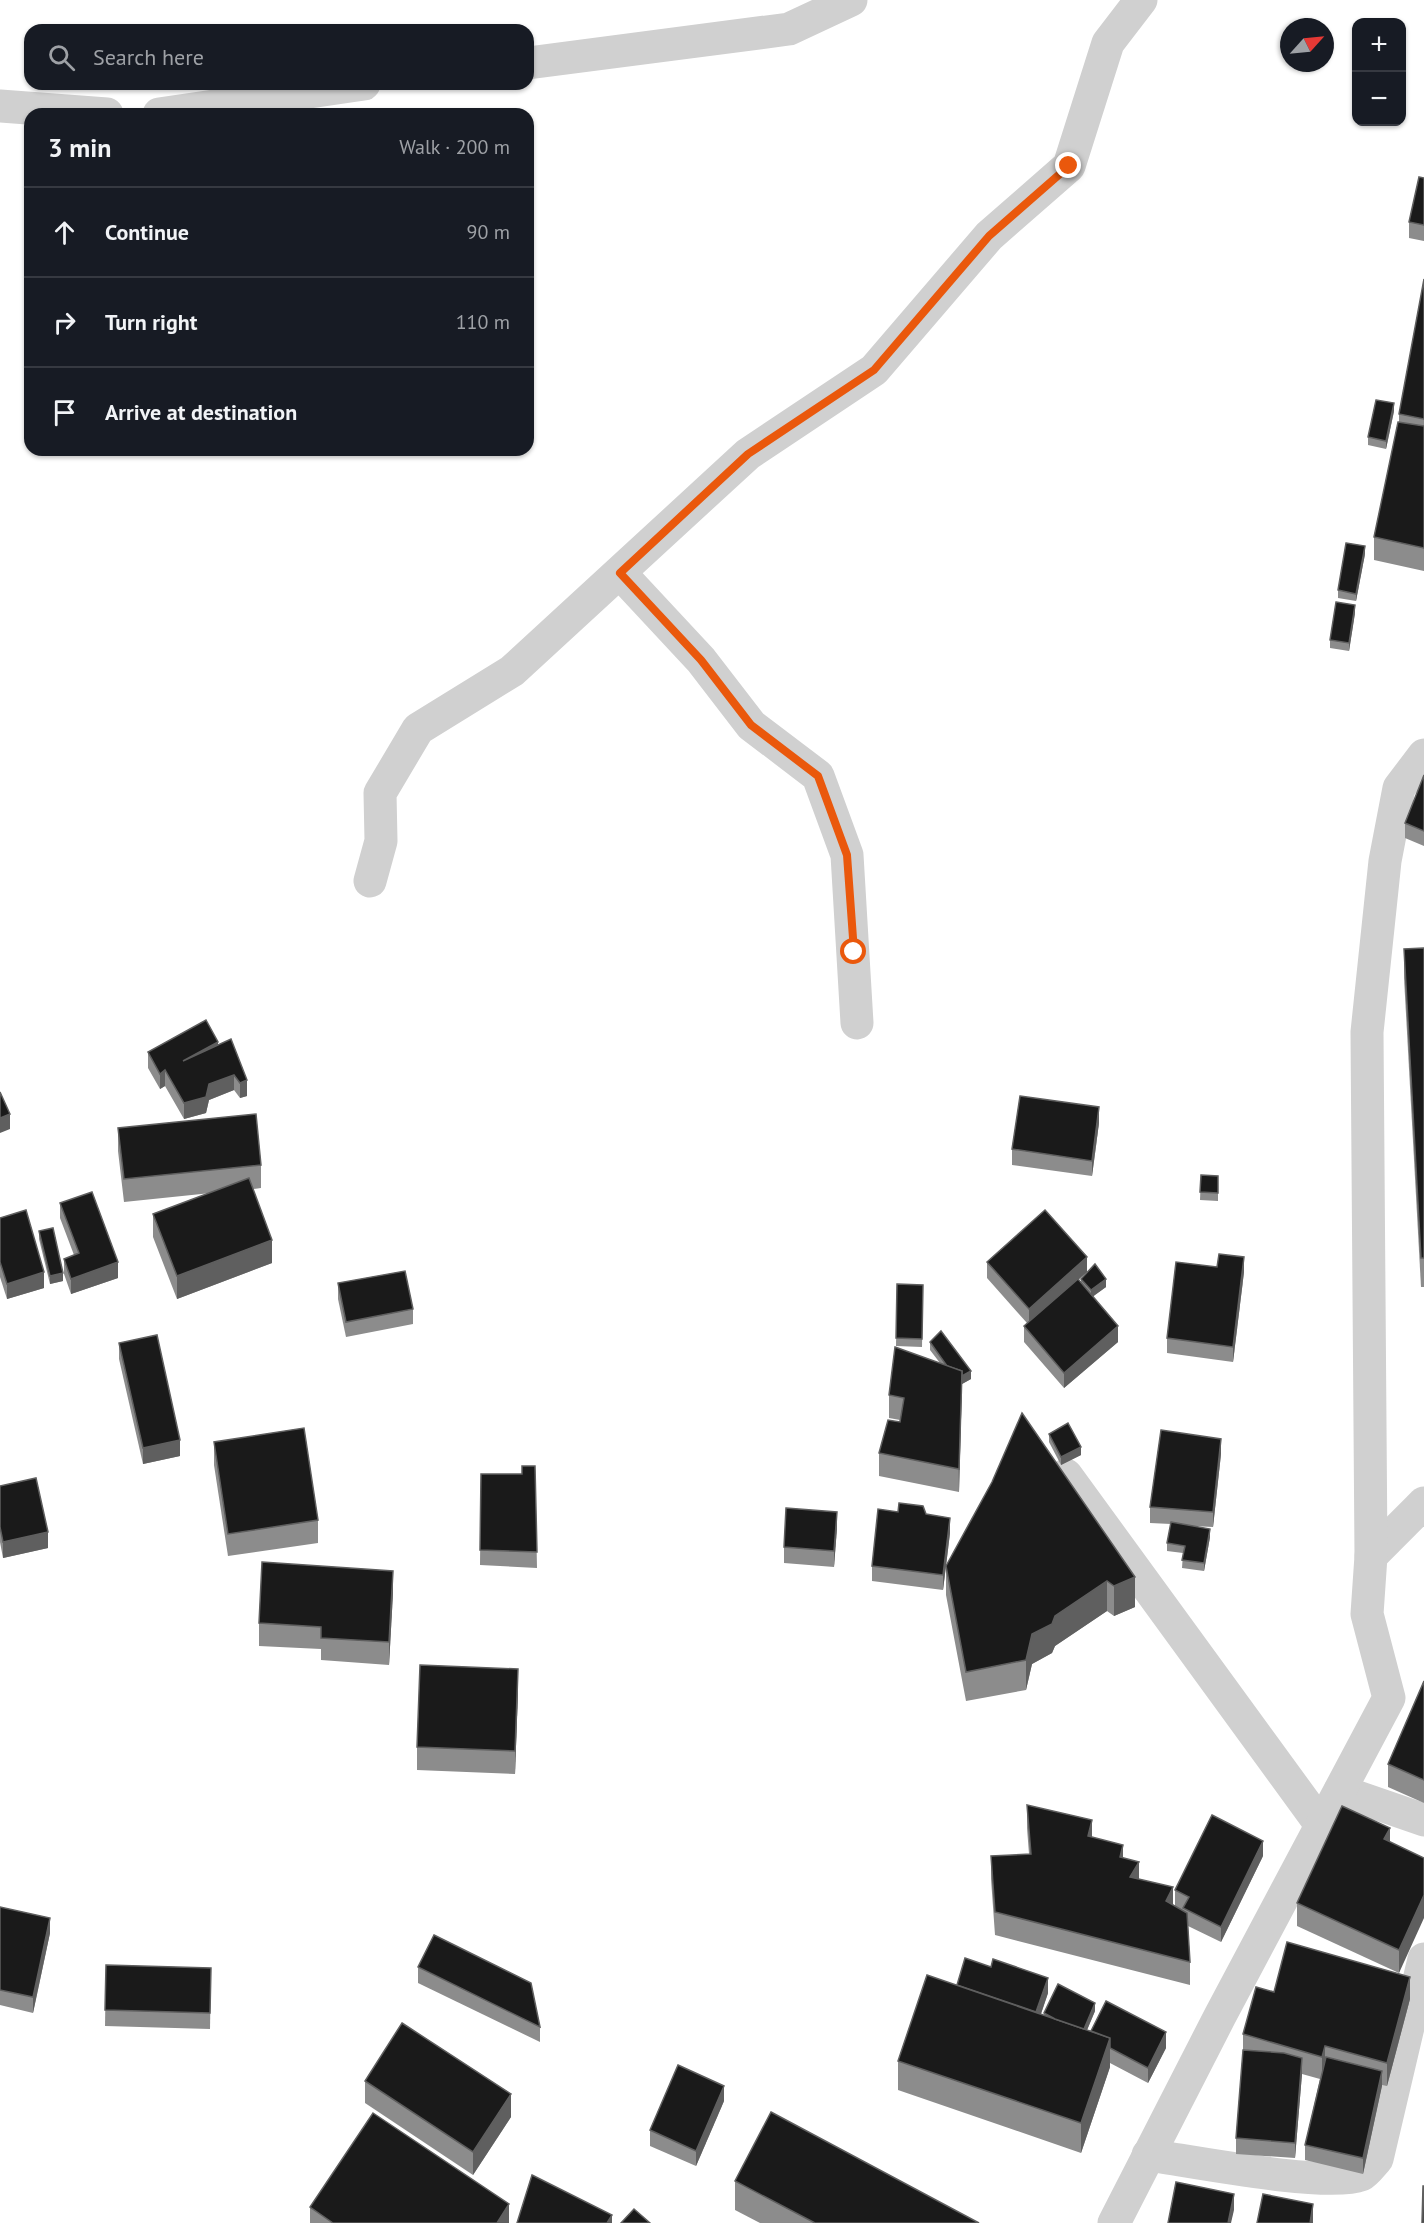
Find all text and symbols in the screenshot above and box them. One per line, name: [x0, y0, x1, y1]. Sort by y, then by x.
north arrow: [1280, 18, 1334, 72]
map controls: [1352, 18, 1406, 126]
button: +: [1352, 18, 1406, 72]
search box: [24, 24, 534, 90]
icon: search: [45, 41, 78, 74]
text: Search here: [93, 43, 204, 71]
button: −: [1352, 72, 1406, 126]
text: 3 min: [48, 131, 111, 164]
text: Walk · 200 m: [399, 134, 510, 160]
route end: [1055, 152, 1081, 178]
icon: ahead: [48, 216, 81, 249]
text: Continue: [105, 218, 189, 246]
text: 90 m: [467, 219, 510, 245]
icon: right: [48, 306, 81, 339]
text: Turn right: [105, 308, 197, 336]
text: 110 m: [456, 309, 510, 335]
icon: arrive: [48, 396, 81, 429]
text: Arrive at destination: [105, 398, 297, 426]
route start: [840, 938, 866, 964]

